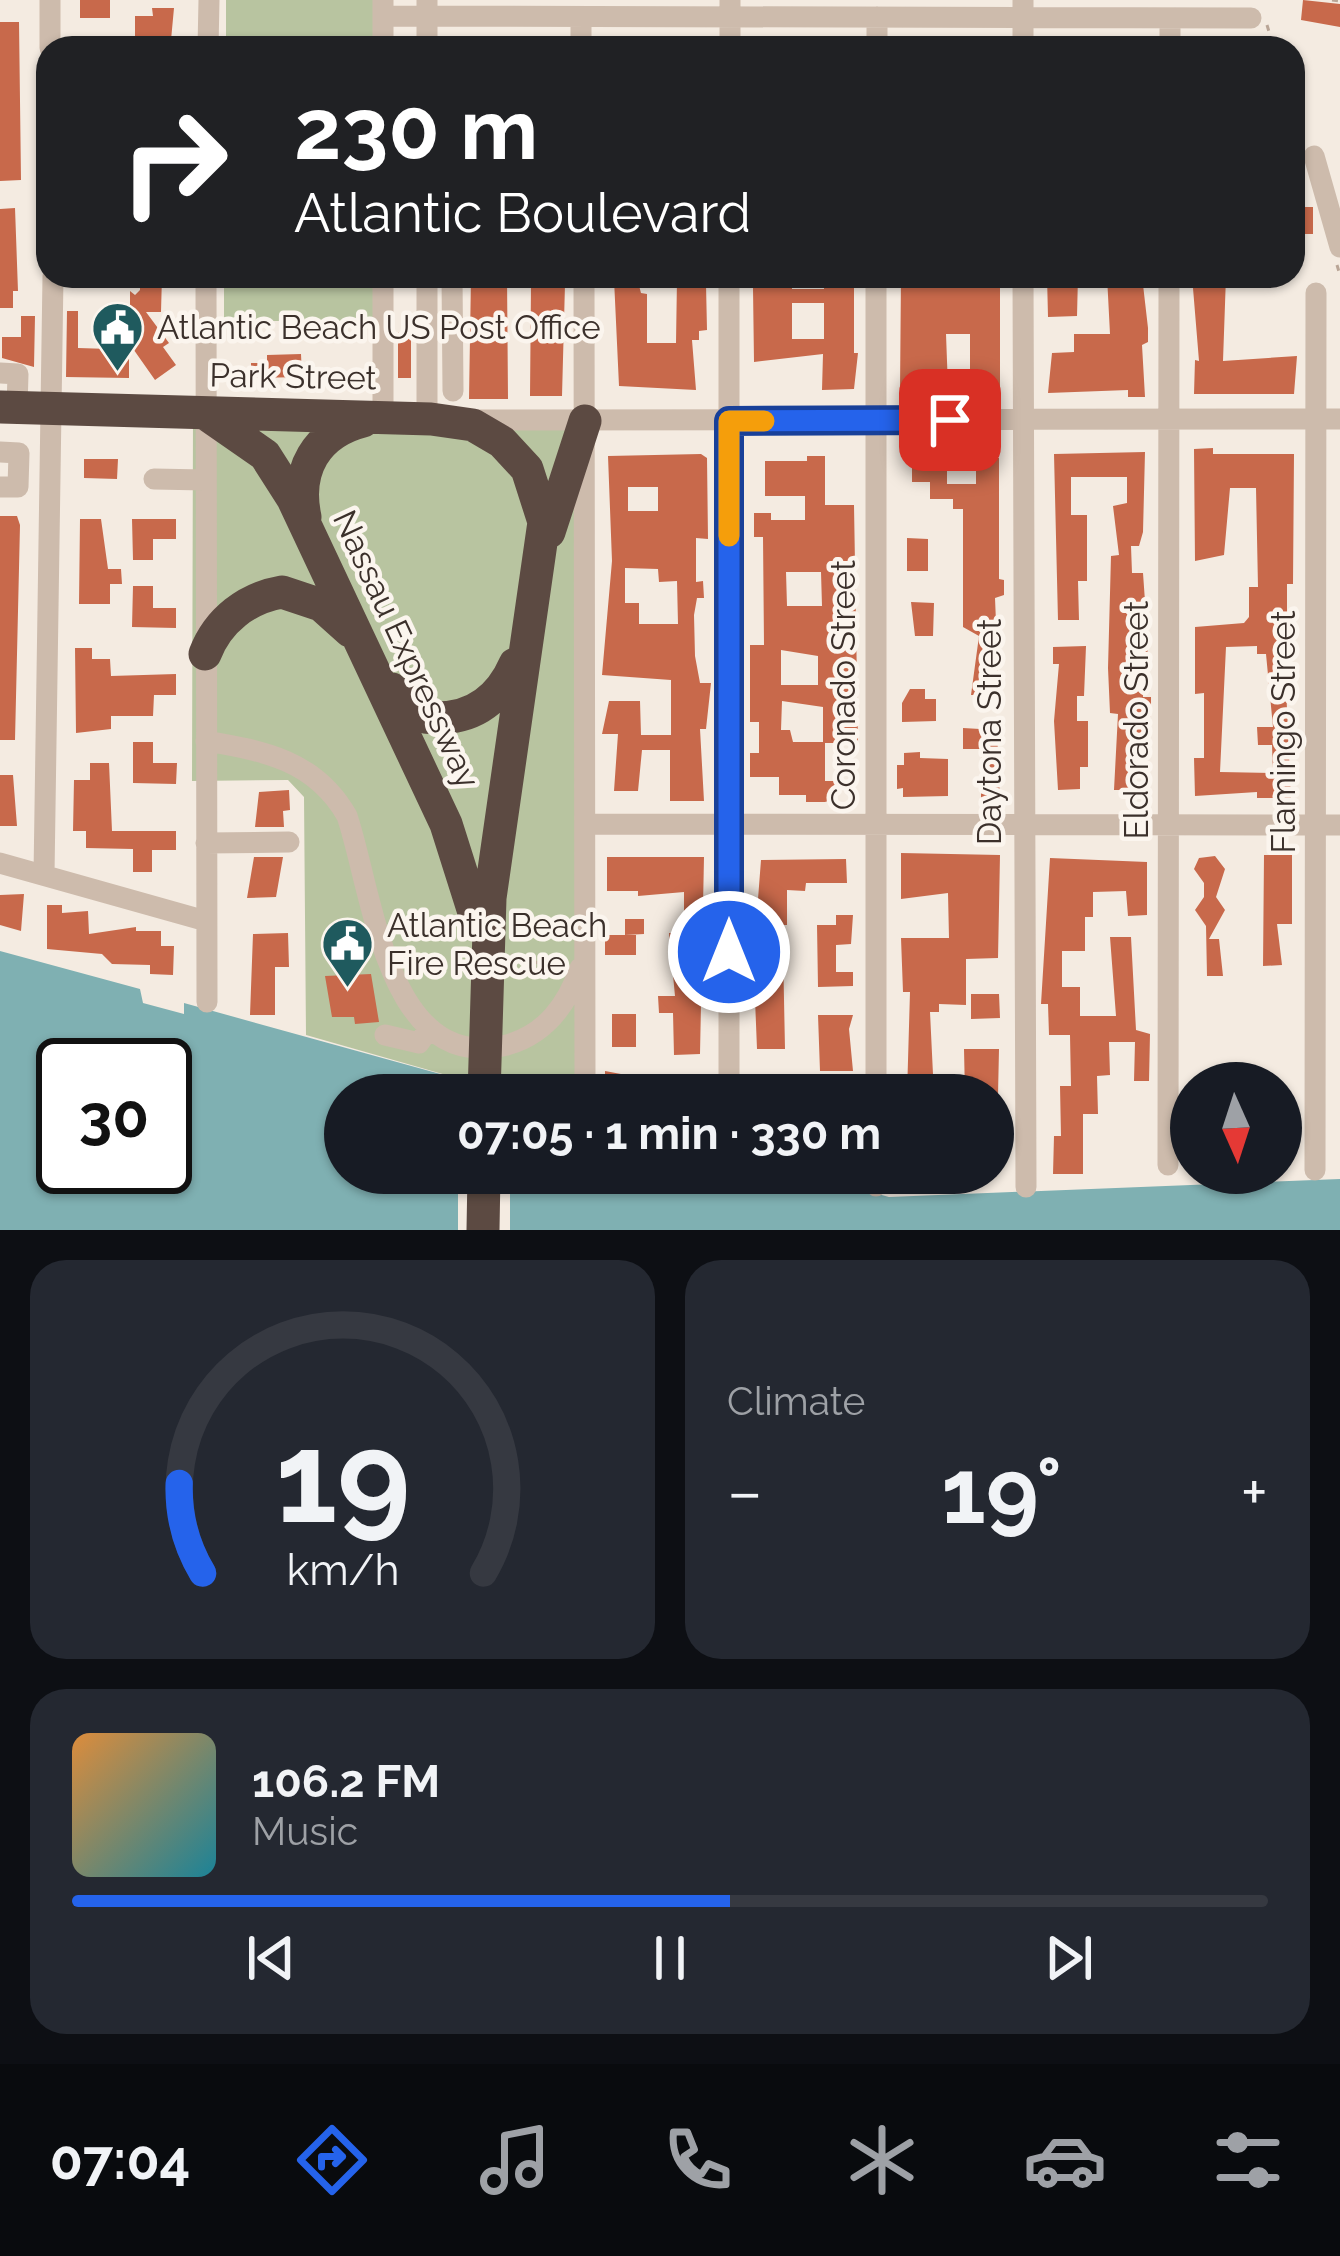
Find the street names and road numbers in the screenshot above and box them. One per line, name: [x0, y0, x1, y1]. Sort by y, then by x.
street label: Park Street: [209, 356, 377, 397]
street label: Nassau Expressway: [325, 504, 488, 794]
street label: Coronado Street: [824, 560, 863, 810]
street label: Eldorado Street: [1117, 601, 1156, 839]
street label: Flamingo Street: [1264, 610, 1303, 854]
street label: Daytona Street: [970, 619, 1009, 845]

